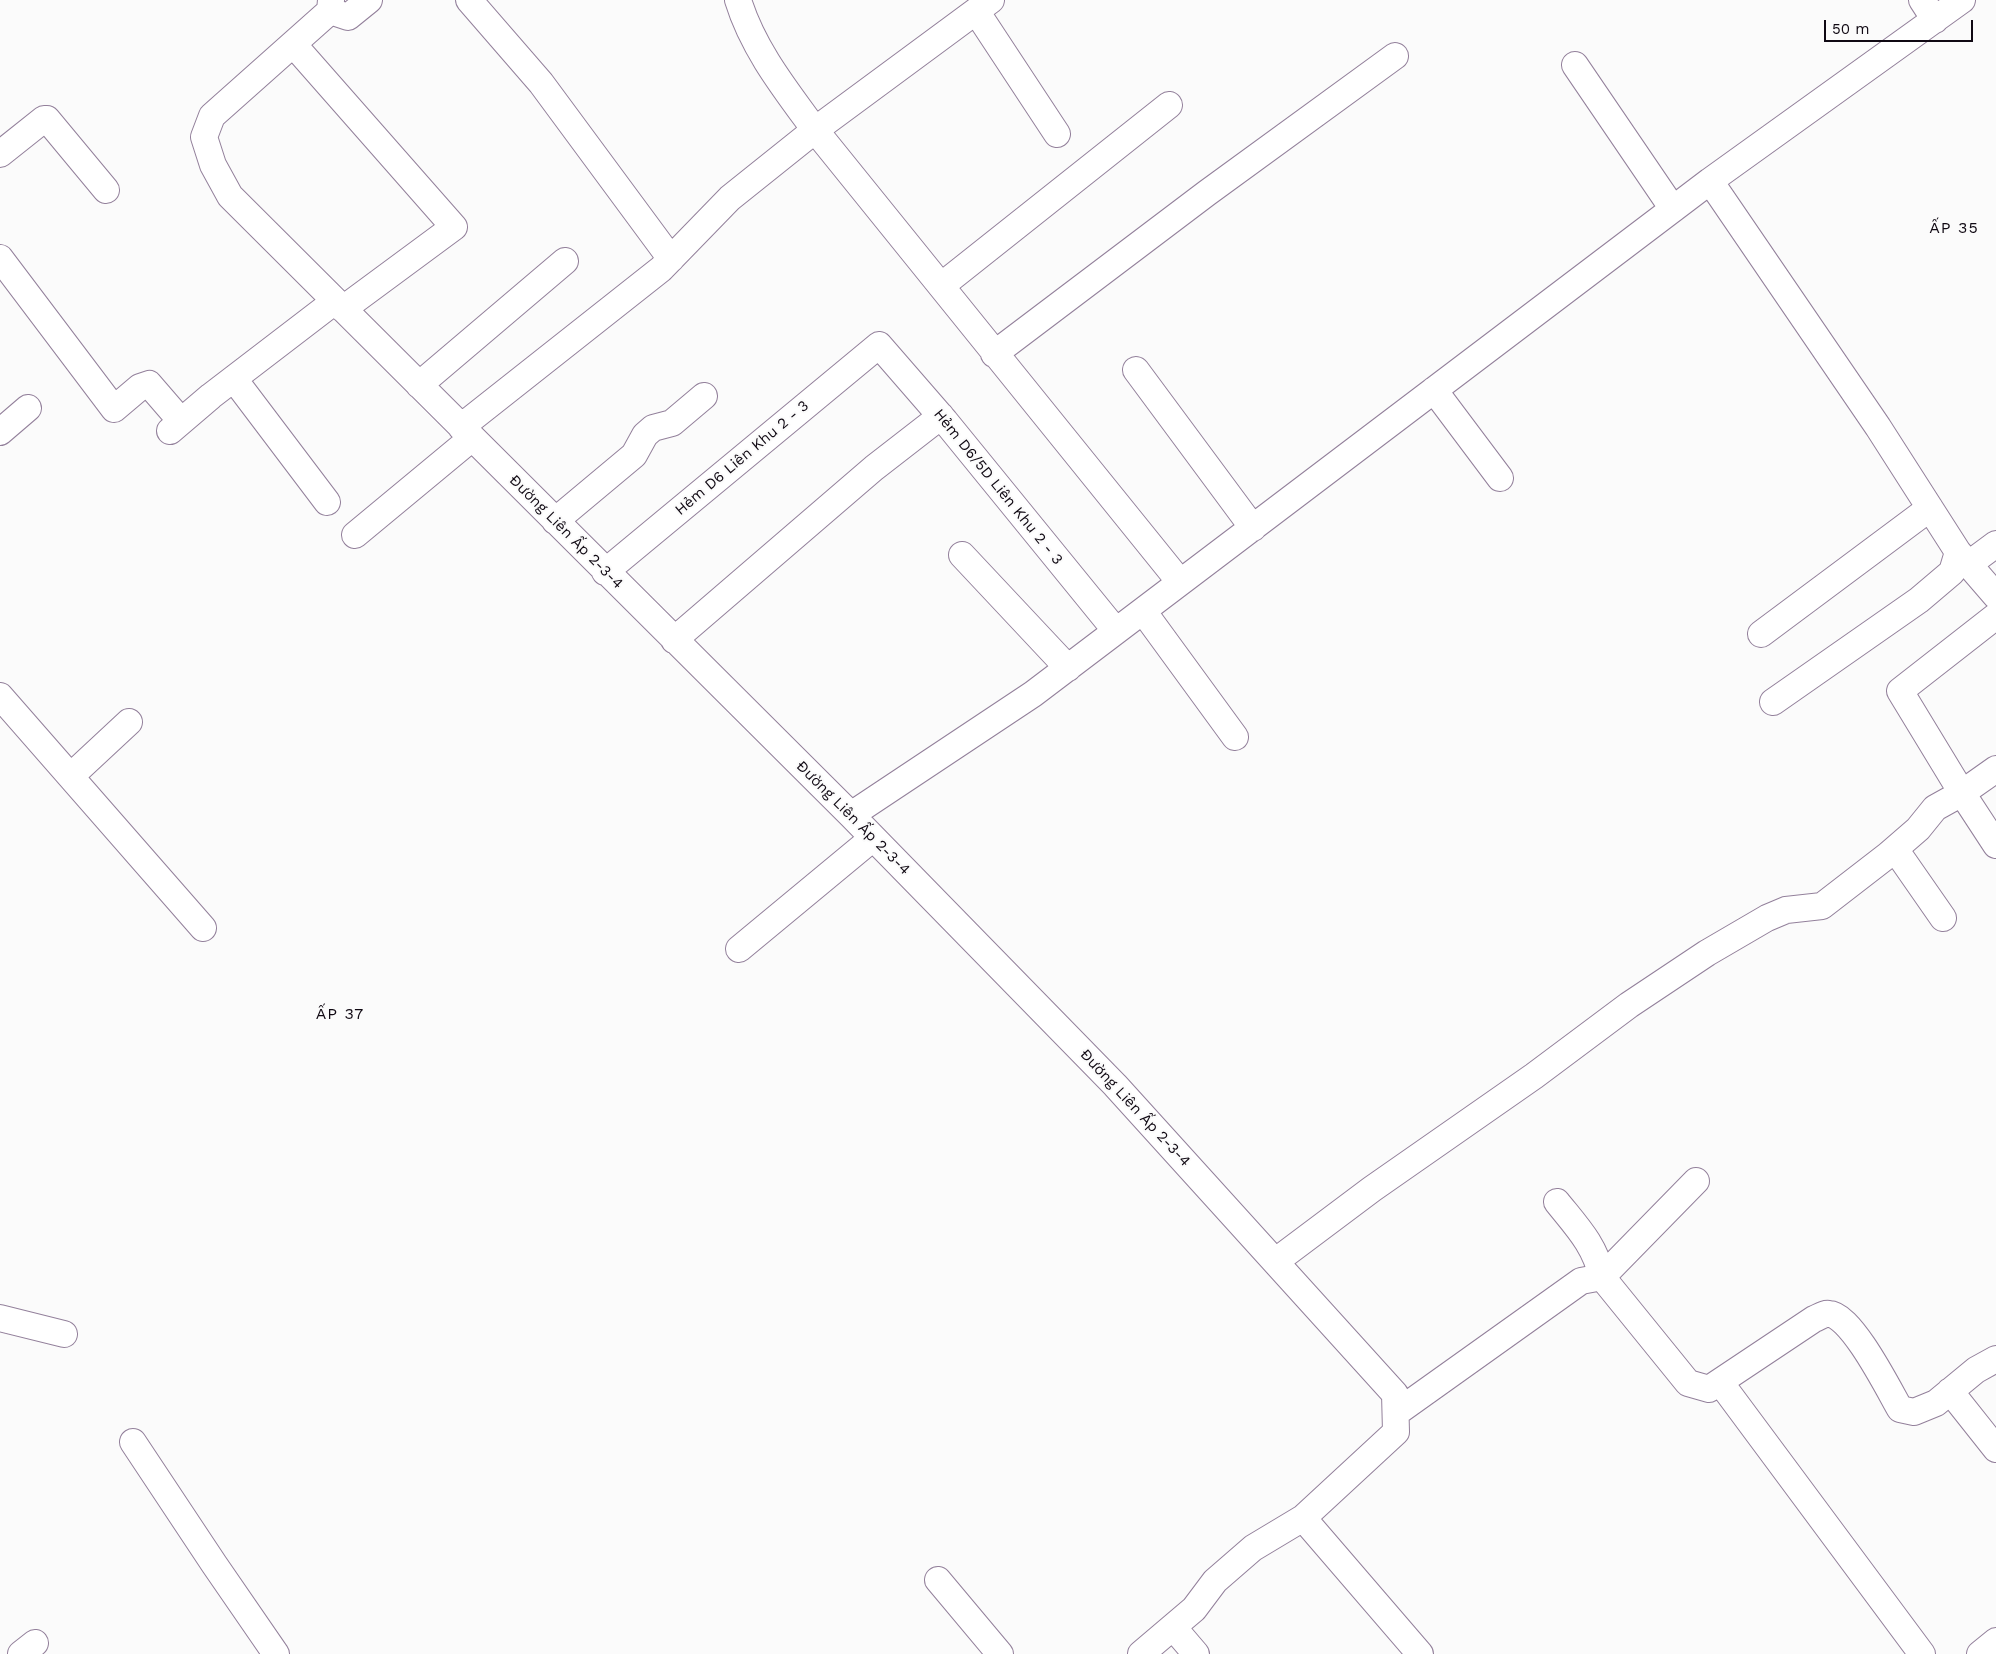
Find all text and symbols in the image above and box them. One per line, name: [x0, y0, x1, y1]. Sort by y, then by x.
scale bar: [1826, 10, 1975, 42]
text: 50 m: [1832, 20, 1869, 38]
district label: ẤP 35: [1929, 218, 1979, 238]
street label: Hẻm D6 Liên Khu 2 - 3: [672, 397, 812, 519]
street label: Hẻm D6/5D Liên Khu 2 - 3: [930, 406, 1066, 568]
street label: Đường Liên Ấp 2-3-4: [505, 471, 627, 593]
street label: Đường Liên Ấp 2-3-4: [792, 757, 914, 879]
district label: ẤP 37: [315, 1004, 365, 1024]
street label: Đường Liên Ấp 2-3-4: [1076, 1046, 1194, 1170]

